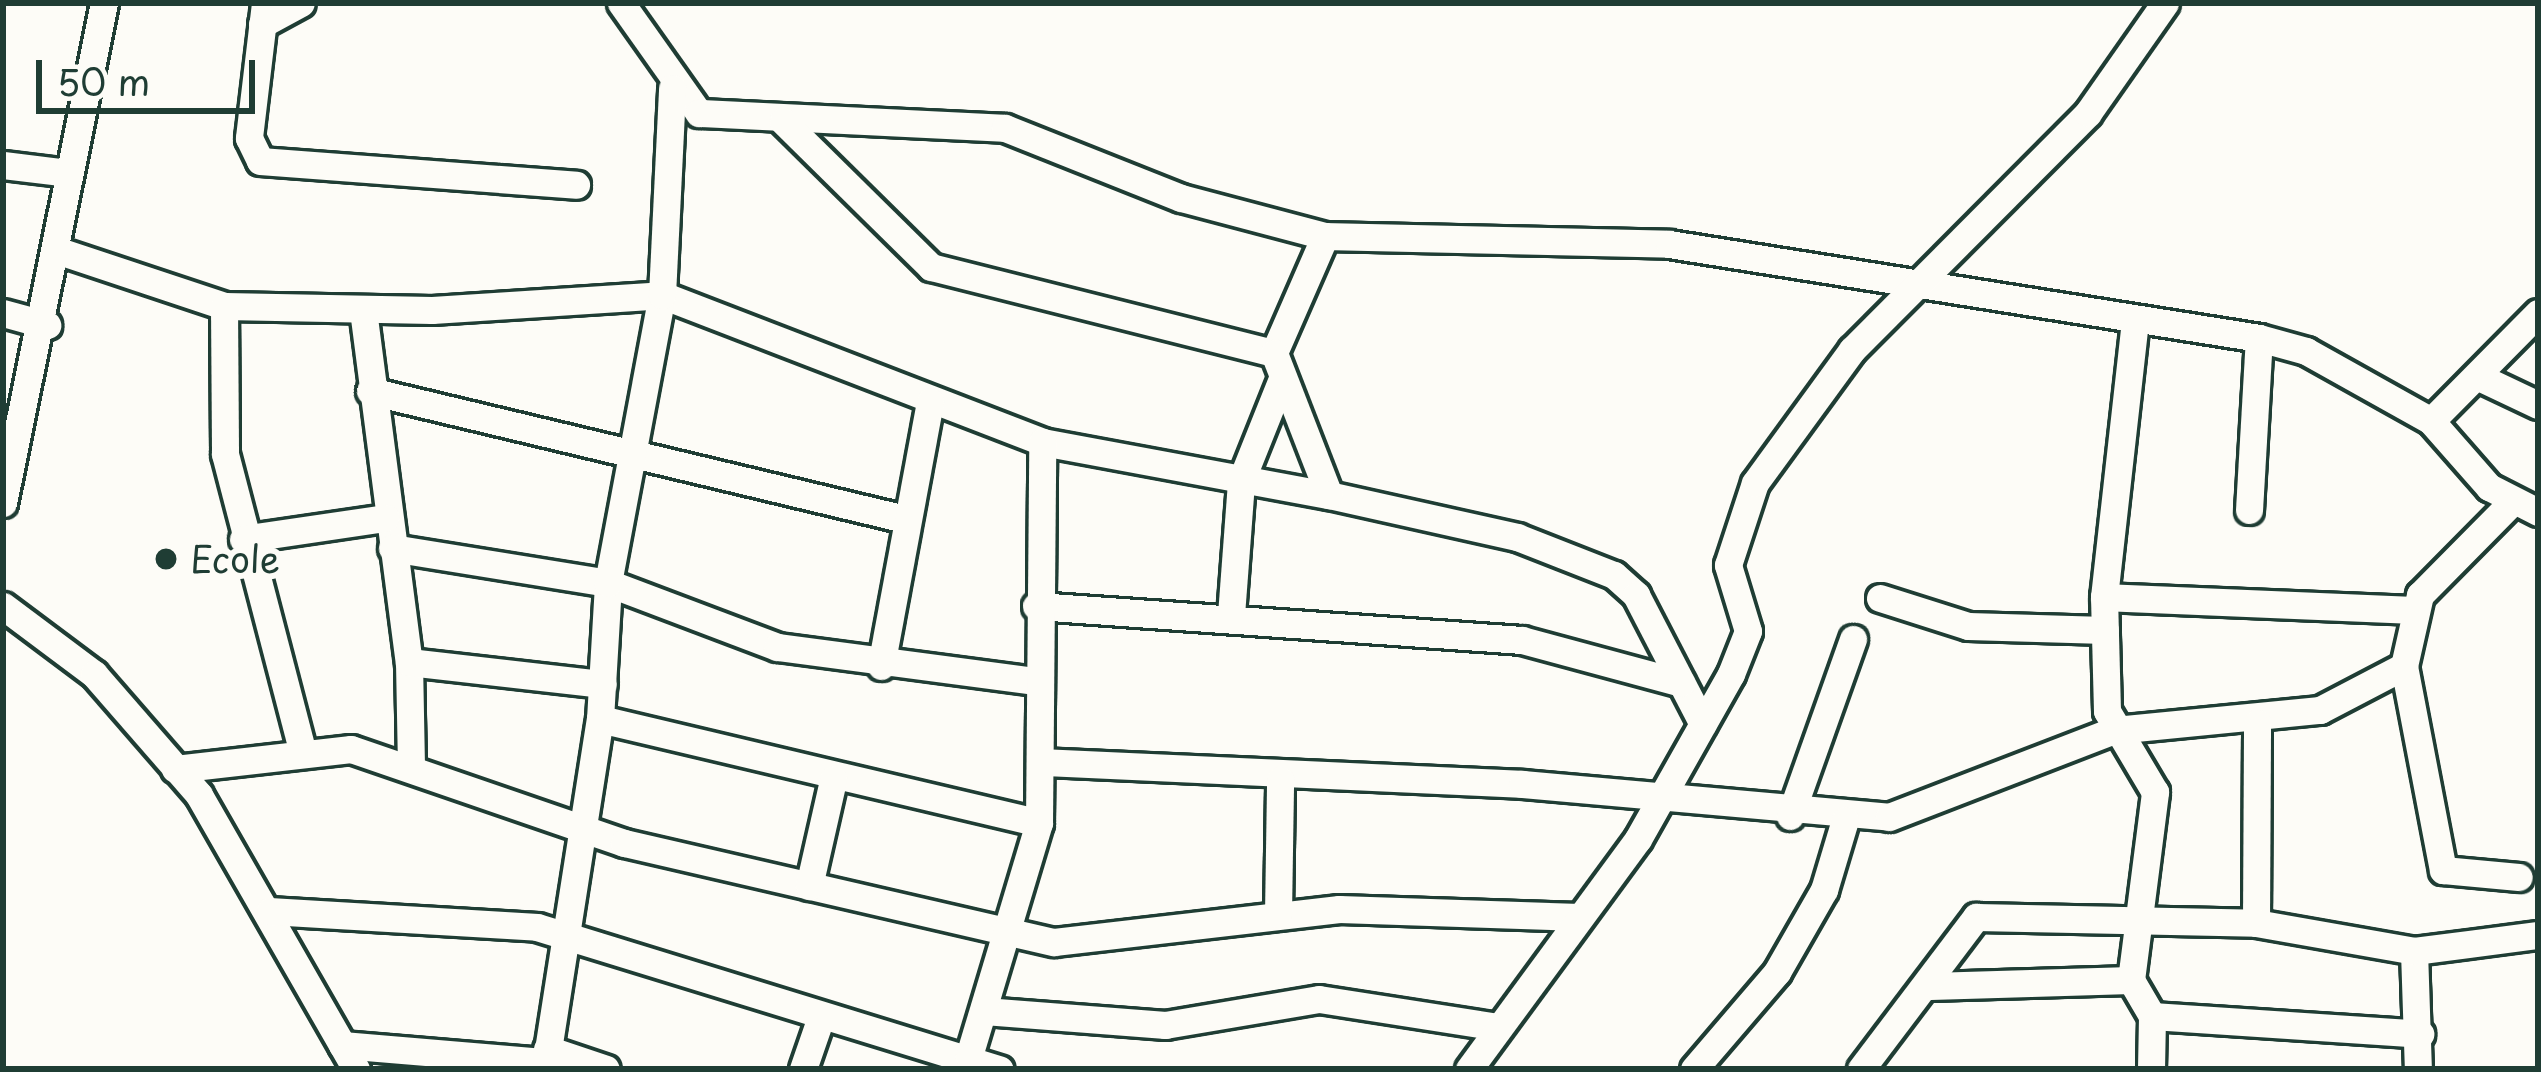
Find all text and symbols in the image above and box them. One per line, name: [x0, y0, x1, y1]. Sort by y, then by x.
scale bar: [42, 36, 261, 110]
text: 50 m: [57, 54, 150, 108]
place label: Ecole: [190, 537, 280, 581]
marker: Ecole: [153, 546, 179, 572]

